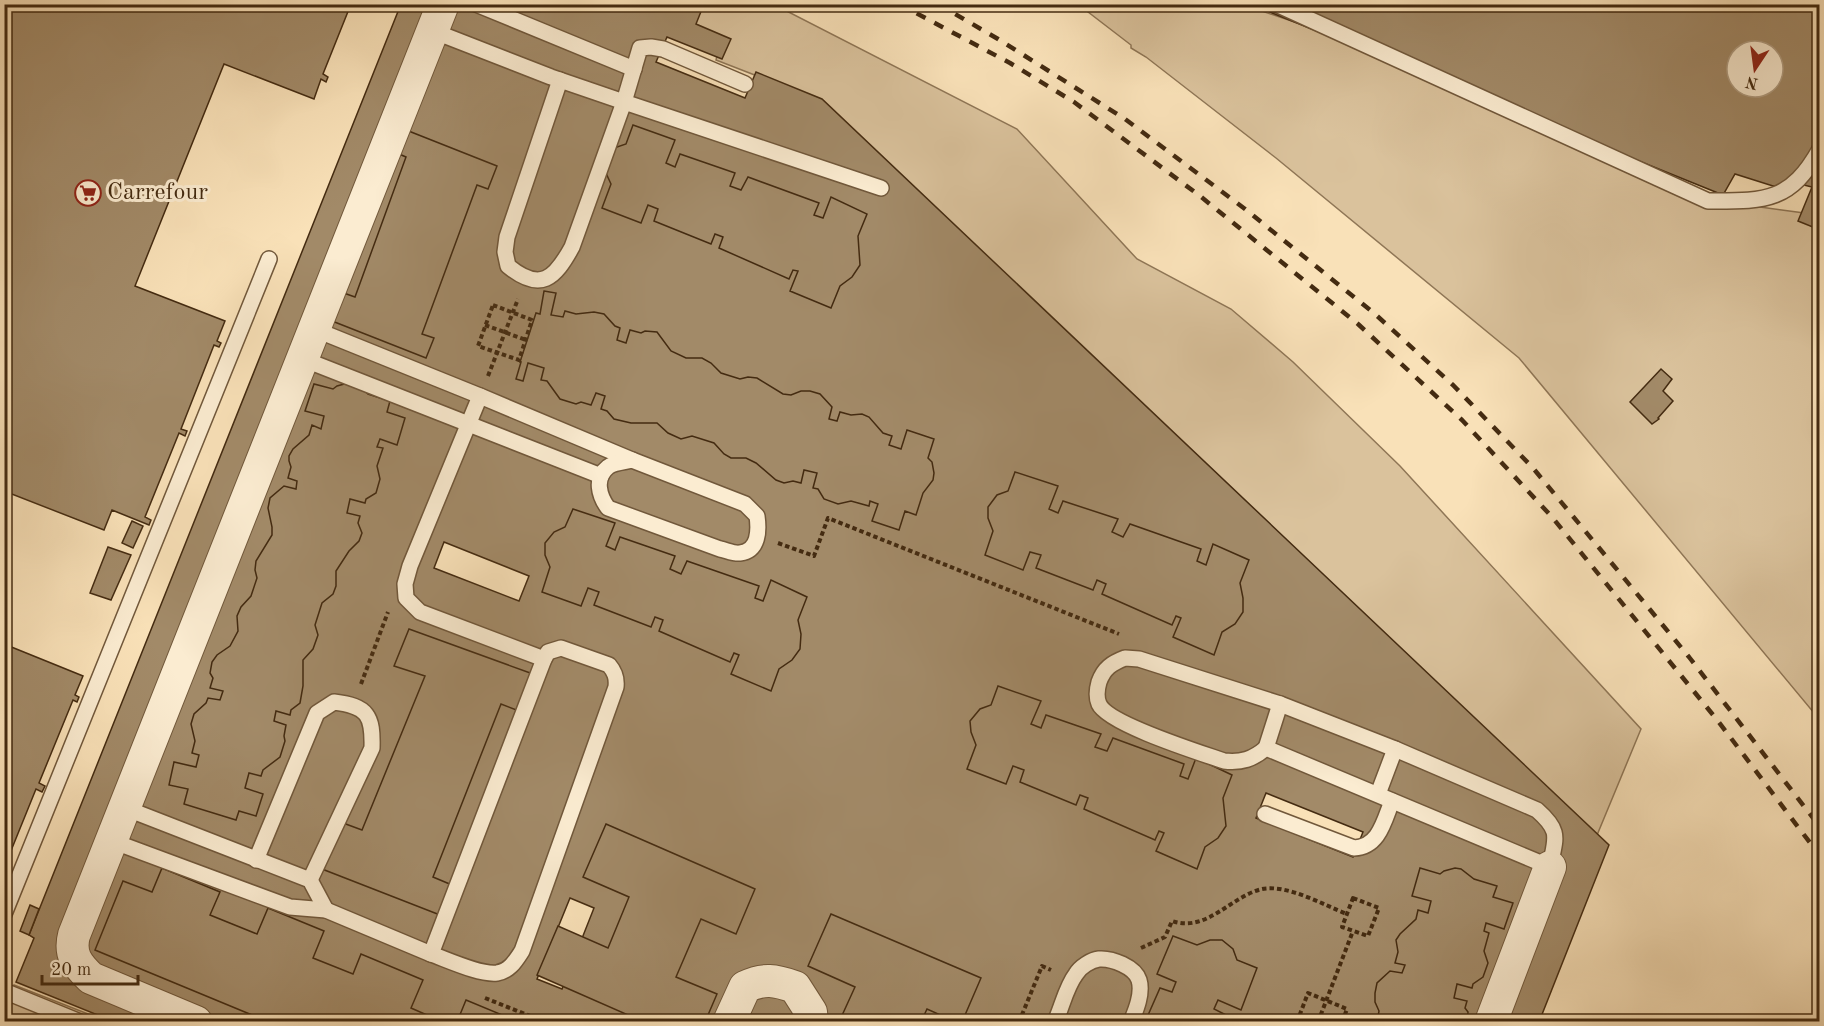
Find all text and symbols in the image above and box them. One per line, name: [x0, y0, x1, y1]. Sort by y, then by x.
north arrow: [1725, 39, 1785, 99]
text: N: [1744, 72, 1760, 91]
supermarket icon: Carrefour: [73, 178, 103, 208]
place label: Carrefour: [107, 181, 208, 205]
scale bar: [42, 948, 138, 986]
text: 20 m: [51, 961, 91, 979]

